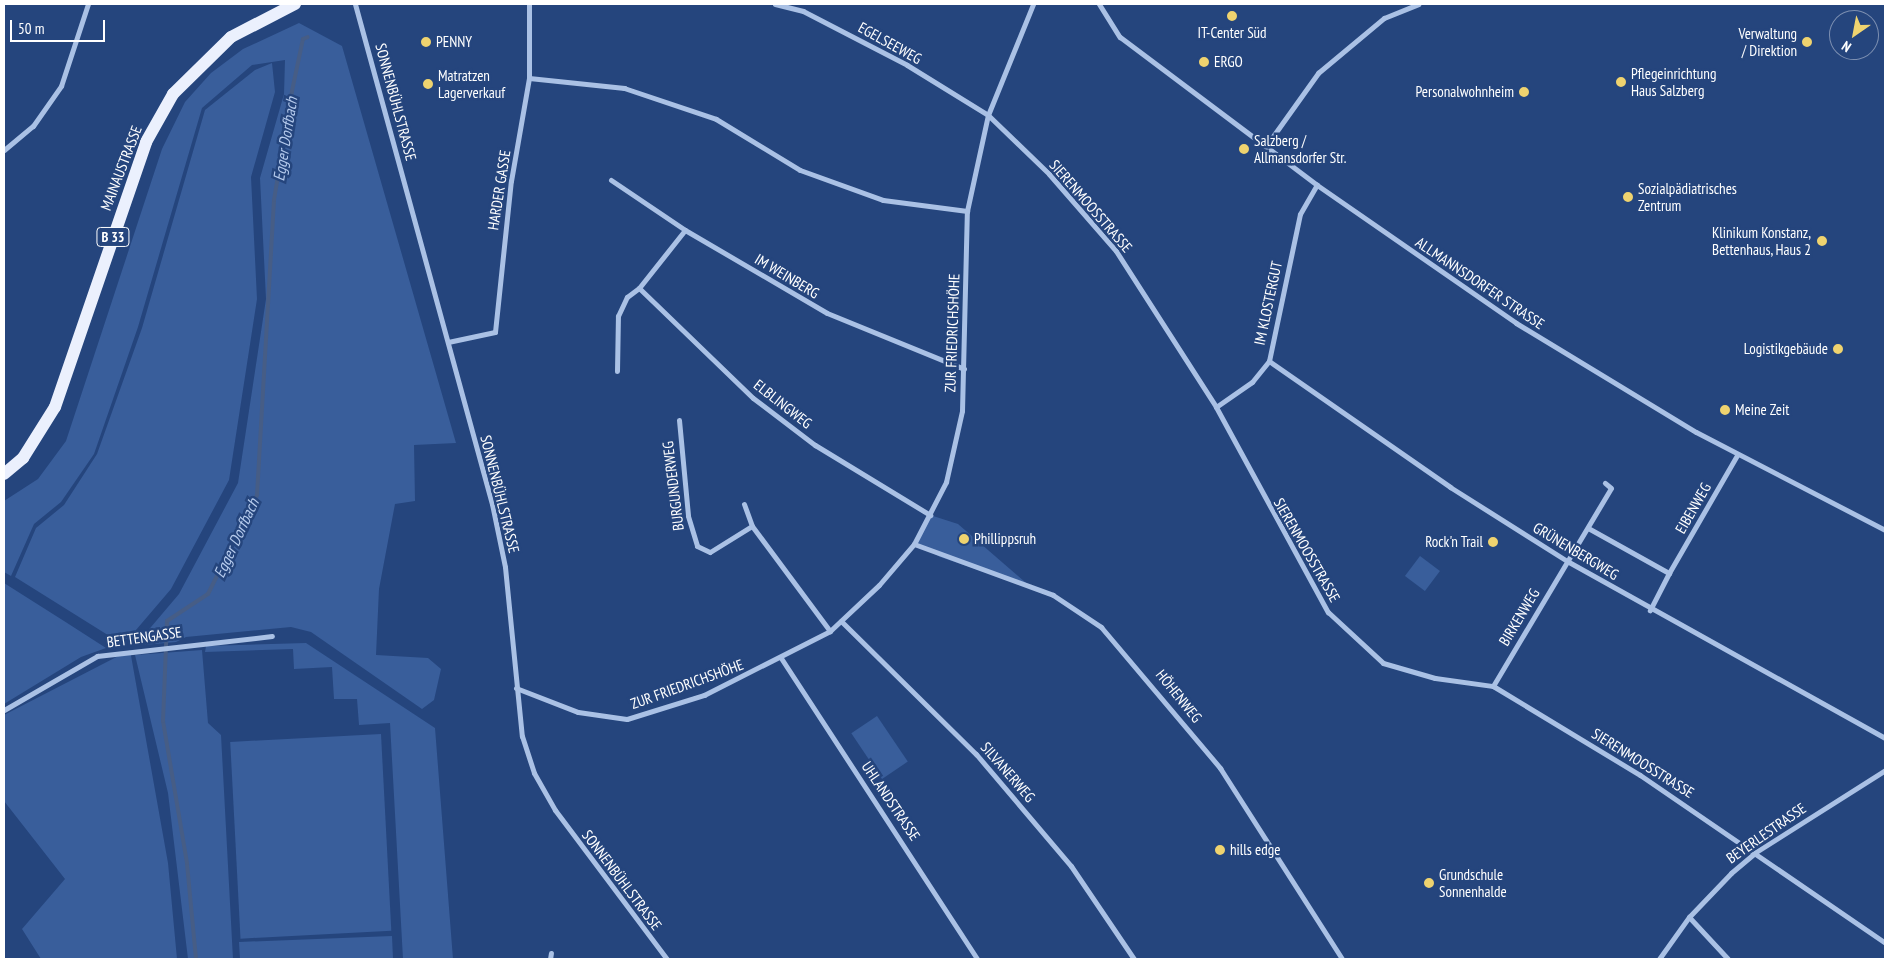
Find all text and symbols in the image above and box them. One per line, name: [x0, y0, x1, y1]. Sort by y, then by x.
scale bar: [12, 10, 108, 42]
marker: IT-Center Süd: [1226, 10, 1238, 22]
north arrow: [1829, 10, 1879, 60]
street label: EGELSEEWEG: [855, 18, 925, 68]
text: 50 m: [18, 19, 44, 38]
place label: IT-Center Süd: [1197, 24, 1267, 42]
place label: Verwaltung / Direktion: [1738, 24, 1797, 59]
place label: PENNY: [436, 33, 472, 51]
marker: PENNY: [420, 36, 432, 48]
marker: Verwaltung / Direktion: [1801, 36, 1813, 48]
text: N: [1838, 37, 1854, 56]
street label: SONNENBÜHLSTRASSE: [372, 41, 420, 163]
place label: ERGO: [1214, 53, 1243, 71]
marker: ERGO: [1198, 56, 1210, 68]
place label: Pflegeinrichtung Haus Salzberg: [1631, 64, 1716, 99]
place label: Matratzen Lagerverkauf: [438, 66, 505, 101]
marker: Pflegeinrichtung Haus Salzberg: [1615, 76, 1627, 88]
marker: Matratzen Lagerverkauf: [422, 78, 434, 90]
place label: Personalwohnheim: [1416, 83, 1514, 101]
marker: Personalwohnheim: [1518, 86, 1530, 98]
water label: Egger Dorfbach: [269, 96, 301, 182]
street label: MAINAUSTRASSE: [97, 123, 145, 213]
place label: Salzberg / Allmansdorfer Str.: [1254, 131, 1346, 166]
marker: Salzberg / Allmansdorfer Str.: [1238, 143, 1250, 155]
street label: HARDER GASSE: [484, 149, 514, 231]
street label: SIERENMOOSSTRASSE: [1046, 156, 1136, 256]
place label: Sozialpädiatrisches Zentrum: [1638, 179, 1737, 214]
marker: Sozialpädiatrisches Zentrum: [1622, 191, 1634, 203]
place label: Klinikum Konstanz, Bettenhaus, Haus 2: [1711, 223, 1811, 258]
road number: B 33: [96, 226, 130, 248]
street label: ALLMANNSDORFER STRASSE: [1412, 233, 1548, 333]
marker: Klinikum Konstanz, Bettenhaus, Haus 2: [1815, 234, 1829, 248]
street label: IM WEINBERG: [752, 250, 822, 302]
street label: IM KLOSTERGUT: [1250, 259, 1286, 347]
street label: ZUR FRIEDRICHSHÖHE: [941, 273, 963, 393]
place label: Logistikgebäude: [1744, 340, 1828, 358]
marker: Logistikgebäude: [1832, 343, 1844, 355]
street label: ELBLINGWEG: [750, 376, 816, 432]
place label: Meine Zeit: [1735, 401, 1790, 419]
marker: Meine Zeit: [1719, 404, 1731, 416]
street label: SONNENBÜHLSTRASSE: [477, 433, 523, 555]
street label: BURGUNDERWEG: [659, 440, 687, 532]
street label: EIBENWEG: [1671, 480, 1715, 536]
water label: Egger Dorfbach: [209, 495, 263, 581]
street label: SIERENMOOSSTRASSE: [1270, 495, 1344, 605]
street label: GRÜNENBERGWEG: [1530, 518, 1622, 584]
place label: Phillippsruh: [974, 530, 1036, 548]
marker: Phillippsruh: [958, 533, 970, 545]
place label: Rock'n Trail: [1425, 533, 1483, 551]
marker: Rock'n Trail: [1487, 536, 1499, 548]
street label: BIRKENWEG: [1495, 585, 1543, 649]
street label: BETTENGASSE: [105, 623, 183, 651]
street label: ZUR FRIEDRICHSHÖHE: [628, 655, 746, 713]
street label: HÖHENWEG: [1152, 666, 1206, 726]
street label: SIERENMOOSSTRASSE: [1589, 724, 1697, 802]
street label: SILVANERWEG: [977, 738, 1039, 806]
street label: UHLANDSTRASSE: [858, 758, 924, 844]
street label: BEYERLESTRASSE: [1723, 799, 1809, 867]
street label: SONNENBÜHLSTRASSE: [578, 826, 666, 934]
place label: hills edge: [1230, 841, 1280, 859]
marker: hills edge: [1214, 844, 1226, 856]
place label: Grundschule Sonnenhalde: [1439, 865, 1507, 900]
marker: Grundschule Sonnenhalde: [1423, 877, 1435, 889]

